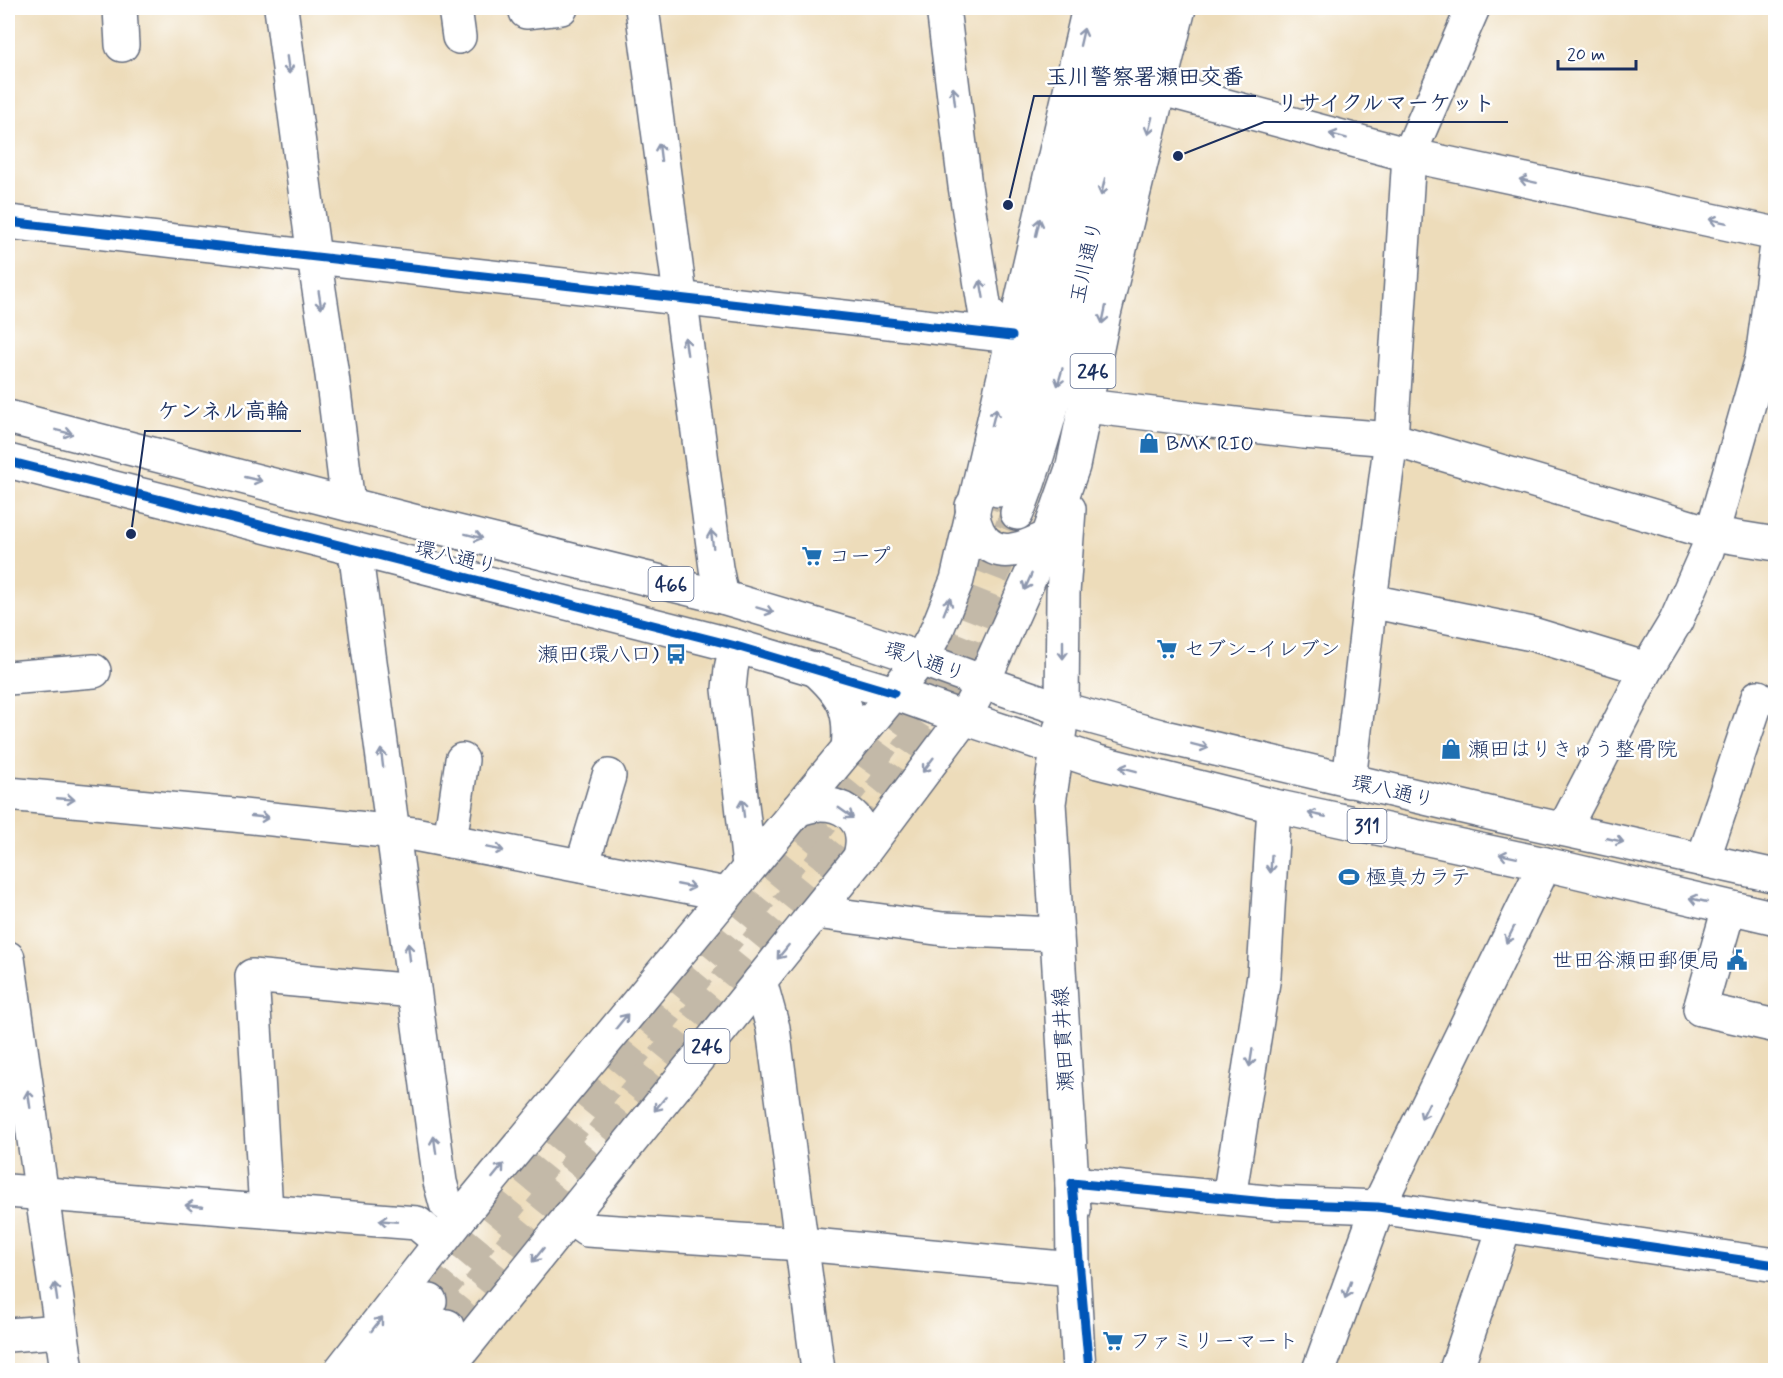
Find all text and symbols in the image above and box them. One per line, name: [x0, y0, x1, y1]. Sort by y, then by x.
one-way arrow: [1077, 28, 1088, 48]
scale bar: [1558, 33, 1636, 71]
text: 20 m: [1567, 43, 1605, 67]
one-way arrow: [283, 55, 294, 75]
callout: 玉川警察署瀬田交番: [1034, 56, 1256, 96]
text: 玉川警察署瀬田交番: [1046, 64, 1244, 92]
callout: リサイクルマーケット: [1264, 82, 1508, 122]
one-way arrow: [948, 87, 959, 107]
text: リサイクルマーケット: [1277, 90, 1495, 118]
one-way arrow: [1144, 116, 1156, 135]
one-way arrow: [1329, 130, 1348, 141]
one-way arrow: [655, 143, 666, 163]
one-way arrow: [1518, 175, 1538, 186]
one-way arrow: [1097, 177, 1108, 196]
one-way arrow: [1709, 215, 1728, 227]
one-way arrow: [1033, 218, 1045, 237]
street label: 玉川通り: [1064, 218, 1110, 306]
one-way arrow: [976, 280, 987, 299]
one-way arrow: [315, 290, 326, 310]
one-way arrow: [1098, 305, 1110, 324]
one-way arrow: [680, 336, 691, 356]
road number: 246: [1070, 354, 1116, 388]
one-way arrow: [1054, 367, 1065, 386]
callout: ケンネル高輪: [145, 391, 301, 431]
text: ケンネル高輪: [157, 398, 289, 426]
one-way arrow: [988, 408, 1000, 427]
one-way arrow: [54, 426, 73, 438]
place label: BMX RIO: [1166, 430, 1254, 458]
shop icon: BMX RIO: [1137, 431, 1161, 455]
one-way arrow: [243, 474, 262, 486]
one-way arrow: [706, 530, 717, 549]
one-way arrow: [464, 531, 483, 543]
street label: 環八通り: [412, 534, 500, 582]
place label: コープ: [829, 543, 891, 571]
supermarket icon: コープ: [800, 544, 824, 568]
road number: 466: [648, 567, 694, 601]
one-way arrow: [1021, 573, 1033, 591]
one-way arrow: [942, 598, 953, 616]
one-way arrow: [755, 605, 774, 616]
street label: 環八通り: [880, 635, 969, 689]
place label: セブン-イレブン: [1184, 636, 1340, 664]
supermarket icon: セブン-イレブン: [1155, 637, 1179, 661]
one-way arrow: [1057, 639, 1069, 659]
place label: 瀬田(環八口): [538, 641, 660, 669]
bus stop icon: 瀬田(環八口): [664, 642, 688, 666]
place label: 瀬田はりきゅう整骨院: [1468, 736, 1678, 764]
shop icon: 瀬田はりきゅう整骨院: [1439, 737, 1463, 761]
one-way arrow: [1190, 740, 1209, 752]
one-way arrow: [377, 749, 388, 769]
one-way arrow: [922, 757, 935, 773]
one-way arrow: [1119, 763, 1138, 775]
street label: 環八通り: [1349, 769, 1437, 815]
one-way arrow: [55, 794, 75, 805]
one-way arrow: [738, 798, 749, 818]
one-way arrow: [837, 807, 853, 819]
one-way arrow: [1308, 809, 1327, 821]
road number: 311: [1348, 809, 1386, 843]
one-way arrow: [250, 812, 269, 823]
one-way arrow: [1605, 835, 1624, 846]
one-way arrow: [484, 844, 504, 855]
one-way arrow: [1499, 850, 1518, 861]
one-way arrow: [1265, 854, 1276, 874]
place label: 極真カラテ: [1366, 864, 1471, 892]
sports icon: 極真カラテ: [1337, 865, 1361, 889]
one-way arrow: [676, 881, 695, 892]
one-way arrow: [1689, 894, 1708, 906]
one-way arrow: [1503, 926, 1515, 944]
one-way arrow: [404, 942, 415, 962]
one-way arrow: [777, 944, 790, 960]
place label: 世田谷瀬田郵便局: [1552, 947, 1720, 975]
public building icon: 世田谷瀬田郵便局: [1725, 948, 1749, 972]
street label: 瀬田貫井線: [1047, 986, 1081, 1092]
one-way arrow: [615, 1013, 628, 1029]
road number: 246: [684, 1029, 730, 1063]
one-way arrow: [1245, 1048, 1256, 1067]
one-way arrow: [23, 1089, 34, 1109]
one-way arrow: [654, 1096, 667, 1112]
one-way arrow: [1418, 1101, 1430, 1119]
one-way arrow: [429, 1136, 440, 1155]
one-way arrow: [491, 1164, 504, 1180]
one-way arrow: [185, 1200, 204, 1211]
one-way arrow: [379, 1215, 399, 1226]
one-way arrow: [531, 1247, 544, 1263]
one-way arrow: [1342, 1280, 1353, 1299]
one-way arrow: [50, 1282, 61, 1302]
one-way arrow: [370, 1317, 383, 1333]
place label: ファミリーマート: [1130, 1328, 1298, 1356]
supermarket icon: ファミリーマート: [1101, 1329, 1125, 1353]

